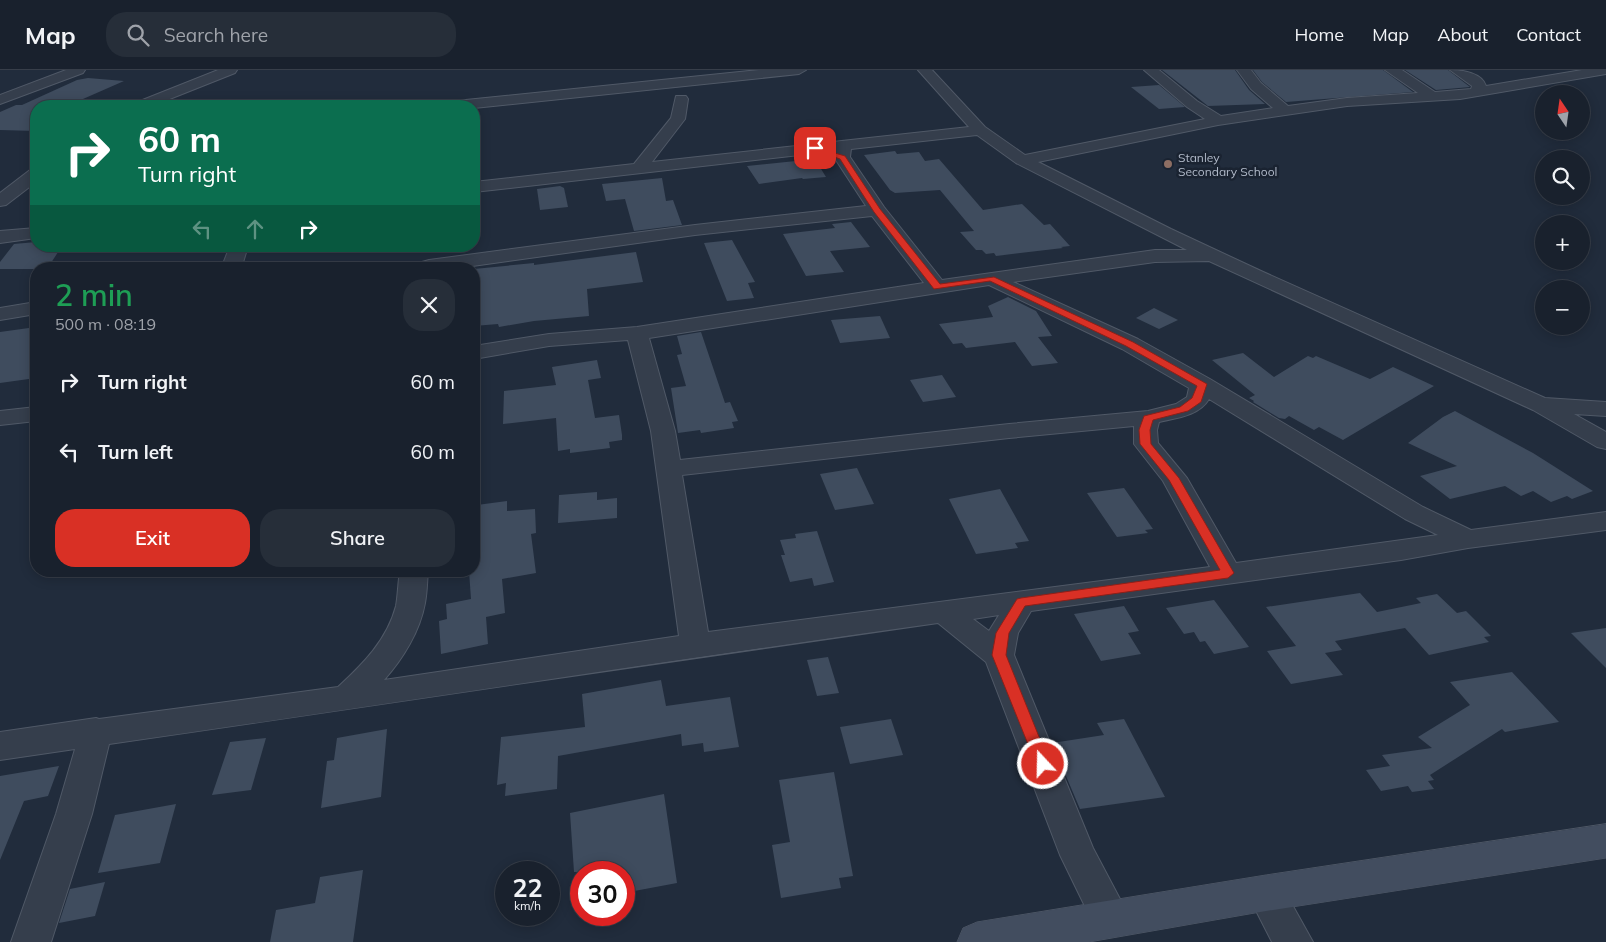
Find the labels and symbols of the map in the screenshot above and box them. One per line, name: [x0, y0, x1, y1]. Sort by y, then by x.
north arrow: [1535, 85, 1590, 140]
pin: [794, 127, 836, 169]
place label: Stanley Secondary School: [1178, 150, 1277, 179]
marker: Stanley Secondary School: [1162, 158, 1174, 170]
position arrow: [1016, 737, 1068, 789]
speed limit sign: 30: [570, 861, 635, 926]

